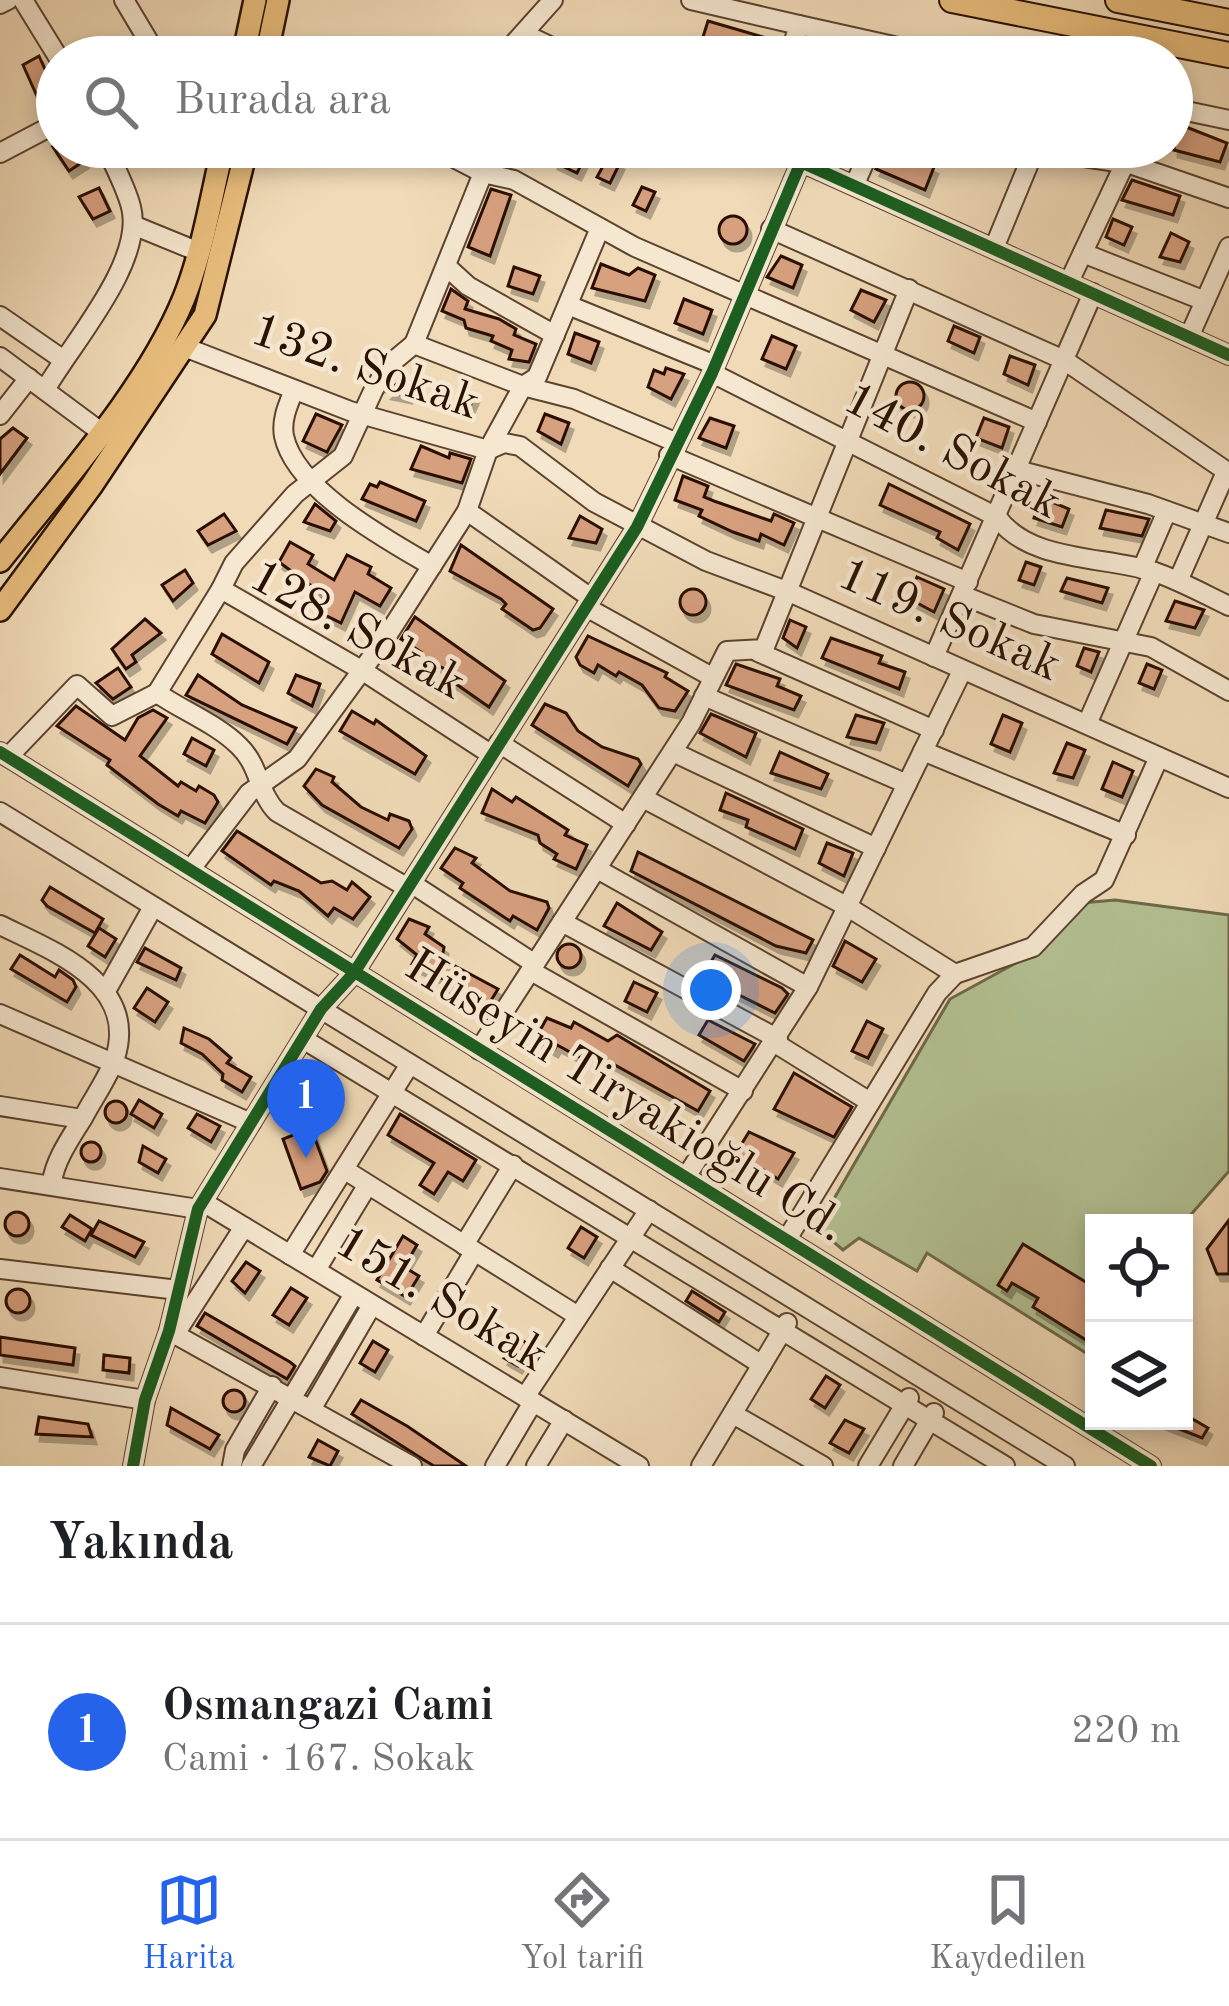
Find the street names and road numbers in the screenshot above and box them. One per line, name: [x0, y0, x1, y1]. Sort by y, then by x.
street label: 132. Sokak: [245, 307, 485, 429]
street label: 140. Sokak: [836, 375, 1068, 529]
street label: 119. Sokak: [831, 551, 1067, 691]
street label: 128. Sokak: [241, 552, 473, 710]
street label: Hüseyin Tiryakioğlu Cd.: [396, 942, 854, 1252]
street label: 151. Sokak: [327, 1218, 555, 1382]

